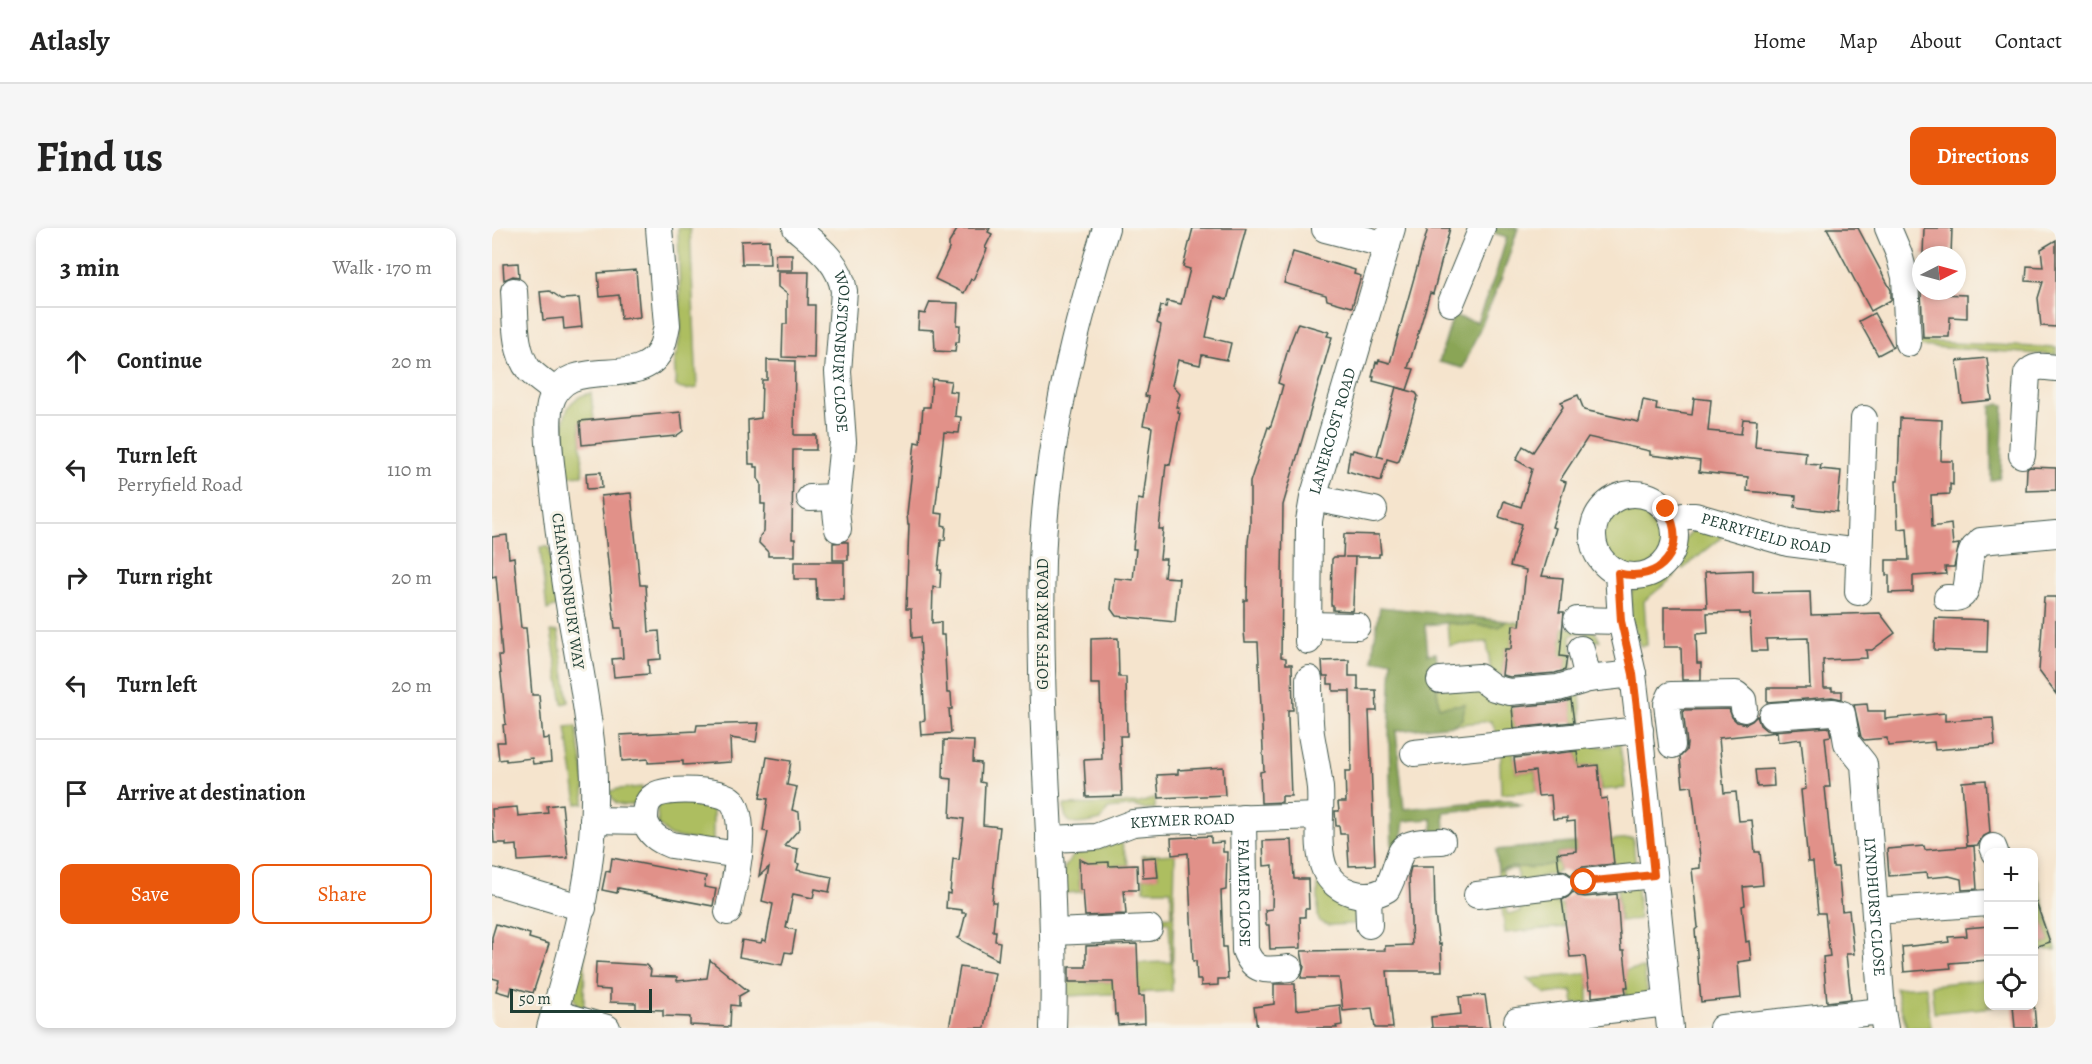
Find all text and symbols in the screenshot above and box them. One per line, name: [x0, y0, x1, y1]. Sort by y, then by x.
text: Atlasly: [30, 22, 109, 60]
text: Home: [1753, 27, 1806, 55]
text: Map: [1839, 27, 1877, 55]
text: About: [1910, 27, 1962, 55]
text: Contact: [1995, 27, 2062, 55]
button: Directions: [1910, 127, 2056, 185]
text: Find us: [36, 128, 163, 185]
north arrow: [1912, 246, 1966, 300]
text: 3 min: [60, 250, 120, 285]
text: Walk · 170 m: [332, 254, 432, 281]
street label: WOLSTONBURY CLOSE: [827, 267, 856, 433]
icon: ahead: [60, 345, 93, 378]
text: Continue: [117, 346, 202, 376]
text: 20 m: [391, 348, 432, 375]
street label: LANERCOST ROAD: [1304, 365, 1362, 497]
text: Turn left: [117, 441, 197, 471]
icon: left: [60, 453, 93, 486]
text: 110 m: [387, 456, 432, 483]
text: Perryfield Road: [117, 471, 243, 498]
route end: [1652, 495, 1678, 521]
street label: PERRYFIELD ROAD: [1698, 507, 1832, 559]
street label: CHANCTONBURY WAY: [546, 512, 590, 671]
street label: GOFFS PARK ROAD: [1032, 558, 1054, 690]
icon: right: [60, 561, 93, 594]
text: Turn right: [117, 562, 213, 592]
text: 20 m: [391, 564, 432, 591]
icon: left: [60, 669, 93, 702]
text: Turn left: [117, 670, 197, 700]
text: 20 m: [391, 672, 432, 699]
icon: arrive: [60, 777, 93, 810]
text: Arrive at destination: [117, 778, 306, 808]
street label: KEYMER ROAD: [1129, 808, 1235, 834]
street label: LYNDHURST CLOSE: [1858, 837, 1890, 977]
street label: FALMER CLOSE: [1232, 839, 1256, 947]
map controls: [1984, 848, 2038, 1010]
button: +: [1984, 848, 2038, 902]
button: Save: [60, 864, 240, 924]
button: Share: [252, 864, 432, 924]
route start: [1570, 868, 1596, 894]
button: −: [1984, 902, 2038, 956]
button: locate: [1984, 956, 2038, 1010]
scale bar: [510, 986, 652, 1014]
text: 50 m: [519, 988, 551, 1010]

